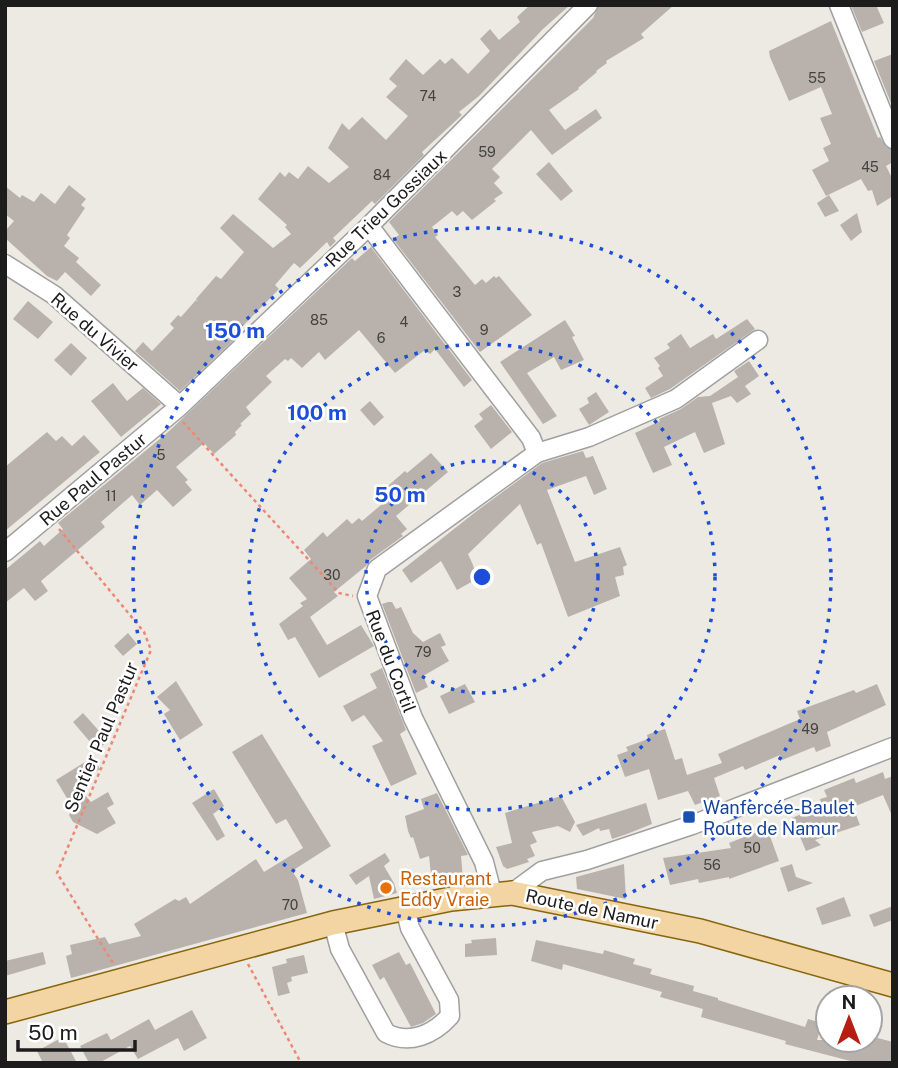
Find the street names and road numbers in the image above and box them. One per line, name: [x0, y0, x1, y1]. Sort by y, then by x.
street label: Rue Trieu Gossiaux: [321, 145, 451, 271]
street label: Rue du Vivier: [47, 288, 143, 376]
street label: Rue Paul Pastur: [35, 428, 151, 530]
street label: Rue du Cortil: [362, 607, 420, 715]
street label: Sentier Paul Pastur: [60, 659, 142, 815]
street label: Route de Namur: [524, 885, 660, 933]

